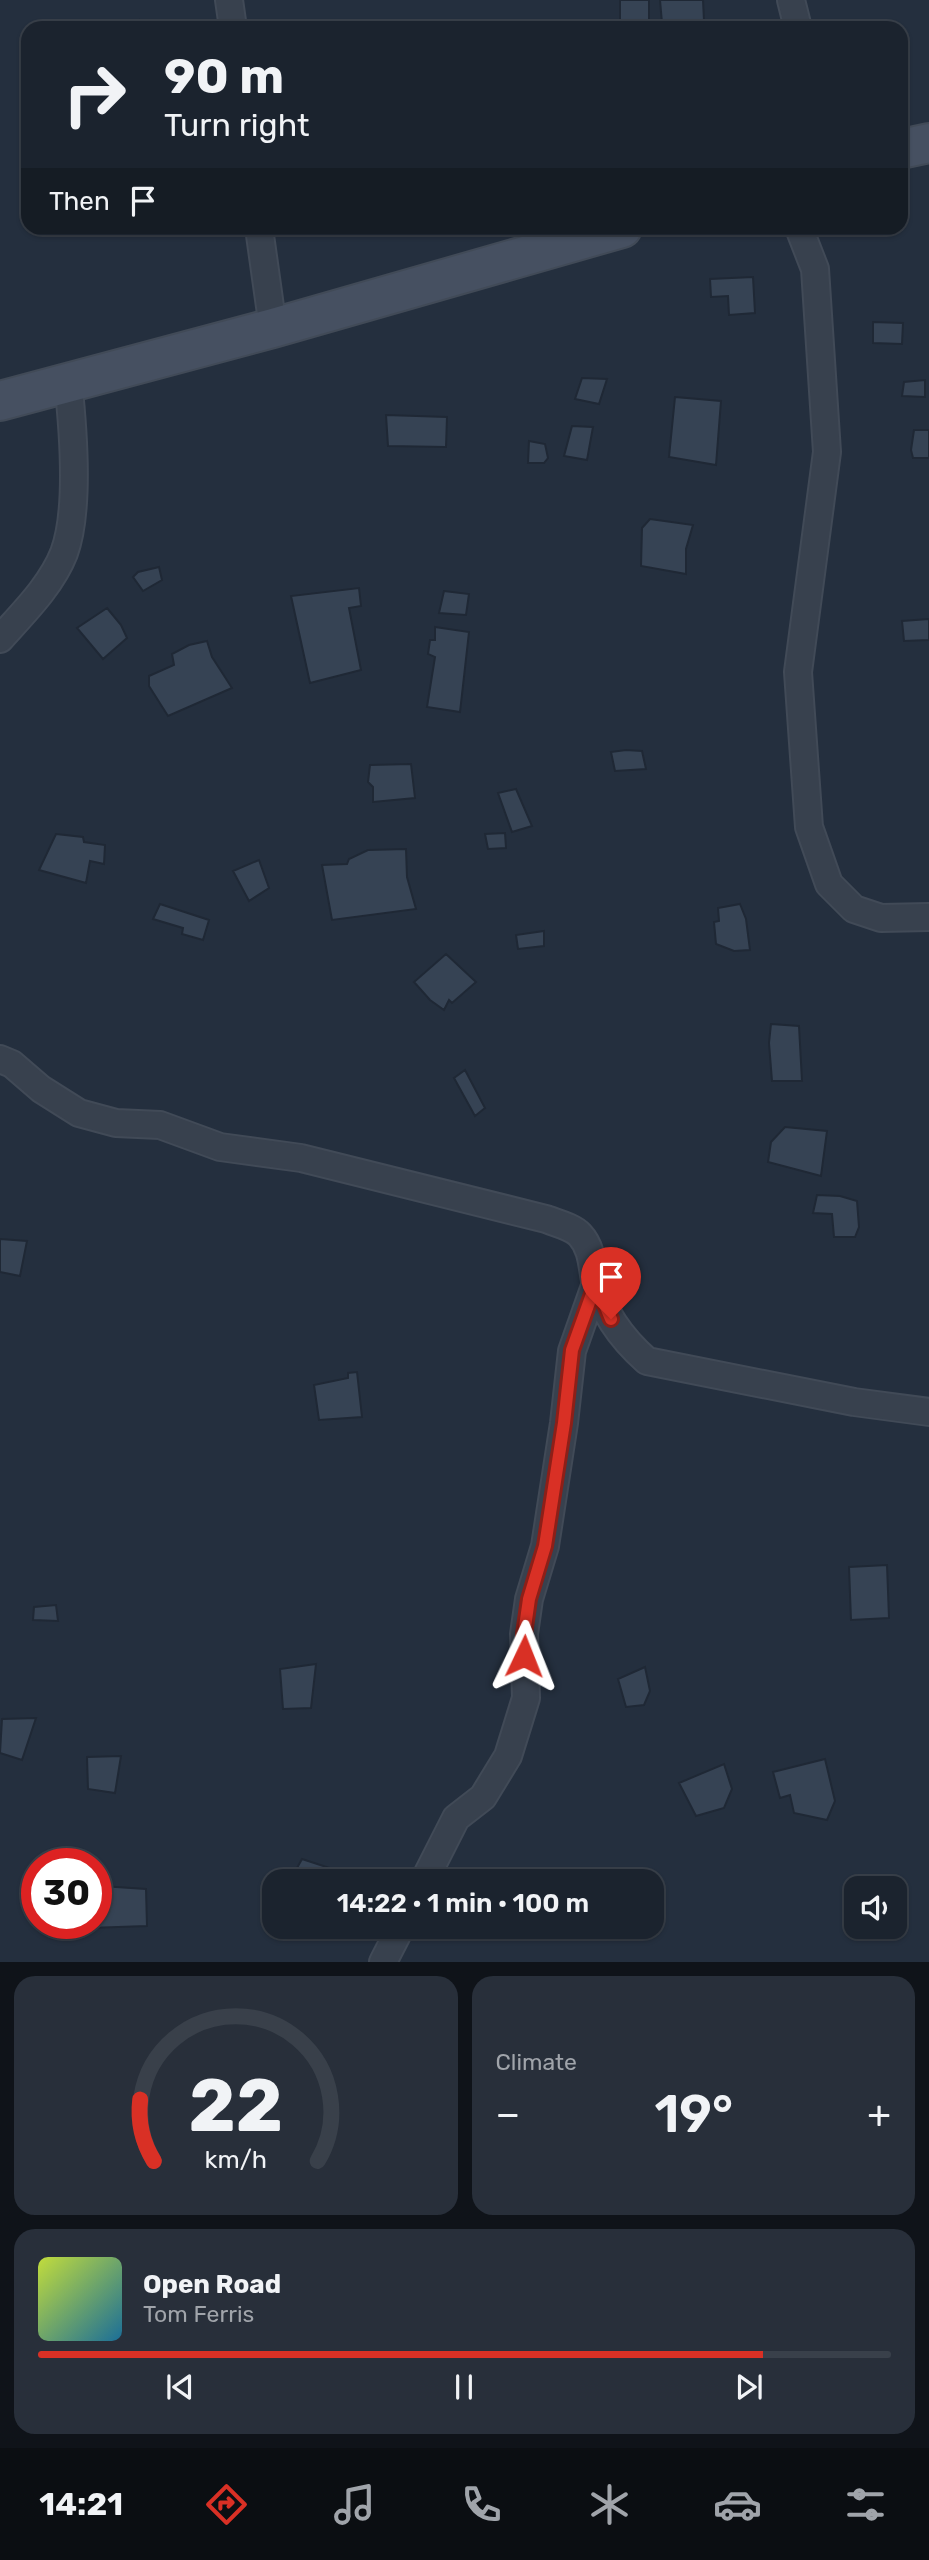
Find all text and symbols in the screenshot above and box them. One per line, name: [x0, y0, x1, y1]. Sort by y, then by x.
text: 90 m: [164, 47, 284, 105]
icon: right: [49, 49, 140, 140]
text: Turn right: [164, 106, 309, 144]
icon: arrive: [124, 182, 162, 220]
text: Then: [49, 186, 110, 217]
pin: [581, 1247, 641, 1319]
icon: arrive: [592, 1258, 630, 1296]
position arrow: [487, 1619, 561, 1693]
speed limit sign: 30: [21, 1848, 112, 1939]
map controls: [844, 1876, 907, 1939]
button: sound: [844, 1876, 907, 1939]
text: 14:22 · 1 min · 100 m: [337, 1888, 589, 1919]
text: Climate: [496, 2048, 577, 2076]
text: 22: [188, 2064, 283, 2150]
text: 19°: [654, 2083, 733, 2145]
text: −: [496, 2091, 520, 2137]
text: +: [867, 2091, 891, 2137]
text: km/h: [205, 2145, 267, 2174]
text: Open Road: [143, 2269, 281, 2300]
text: Tom Ferris: [143, 2300, 254, 2328]
icon: previous: [161, 2368, 199, 2406]
icon: pause: [445, 2368, 483, 2406]
icon: next: [730, 2368, 768, 2406]
icon: directions: [202, 2480, 251, 2529]
icon: music: [330, 2480, 379, 2529]
icon: phone: [457, 2480, 506, 2529]
icon: climate: [585, 2480, 634, 2529]
icon: car: [713, 2480, 762, 2529]
icon: filters: [841, 2480, 890, 2529]
text: 14:21: [39, 2485, 123, 2523]

